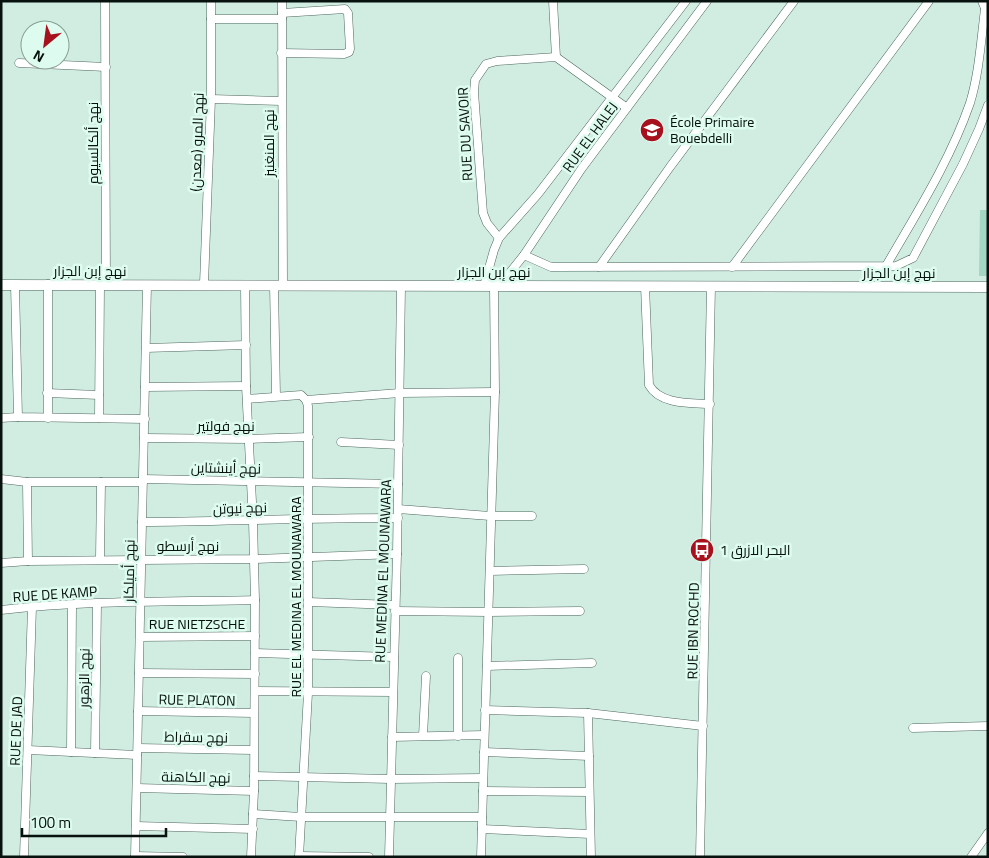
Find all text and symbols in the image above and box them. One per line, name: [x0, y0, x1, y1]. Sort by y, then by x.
north arrow: [20, 20, 70, 70]
text: N: [28, 43, 49, 70]
street label: RUE DU SAVOIR: [450, 86, 480, 182]
street label: نهج المرو (معدن): [182, 92, 212, 192]
street label: RUE EL HALEJ: [555, 96, 625, 178]
street label: نهج ألكالسيوم: [80, 102, 106, 184]
street label: نهج المنغنيز: [256, 109, 282, 178]
place label: École Primaire Bouebdelli: [670, 109, 754, 151]
school or university icon: École Primaire Bouebdelli: [639, 117, 665, 143]
street label: نهج إبن الجزار: [53, 258, 126, 284]
street label: نهج إبن الجزار: [457, 259, 530, 285]
street label: نهج إبن الجزار: [862, 260, 935, 286]
street label: نهج فولتير: [196, 413, 255, 439]
street label: نهج أينشتاين: [191, 454, 261, 482]
street label: RUE MEDINA EL MOUNAWARA: [367, 478, 399, 663]
street label: نهج نيوتن: [212, 494, 268, 522]
street label: RUE EL MEDINA EL MOUNAWARA: [283, 496, 309, 698]
street label: نهج أرسطو: [157, 533, 219, 559]
bus stop icon: 1 البحر الازرق: [689, 537, 715, 563]
place label: 1 البحر الازرق: [720, 537, 791, 563]
street label: نهج أميلكار: [115, 539, 143, 604]
street label: RUE DE KAMP: [12, 578, 98, 610]
street label: RUE IBN ROCHD: [679, 582, 707, 680]
street label: RUE NIETZSCHE: [149, 611, 245, 637]
street label: نهج الزهور: [70, 648, 98, 709]
street label: RUE PLATON: [158, 686, 236, 714]
street label: RUE DE JAD: [2, 696, 30, 766]
street label: نهج سقراط: [164, 723, 228, 751]
street label: نهج الكاهنة: [161, 763, 231, 791]
scale bar: [22, 806, 166, 838]
text: 100 m: [30, 808, 71, 837]

